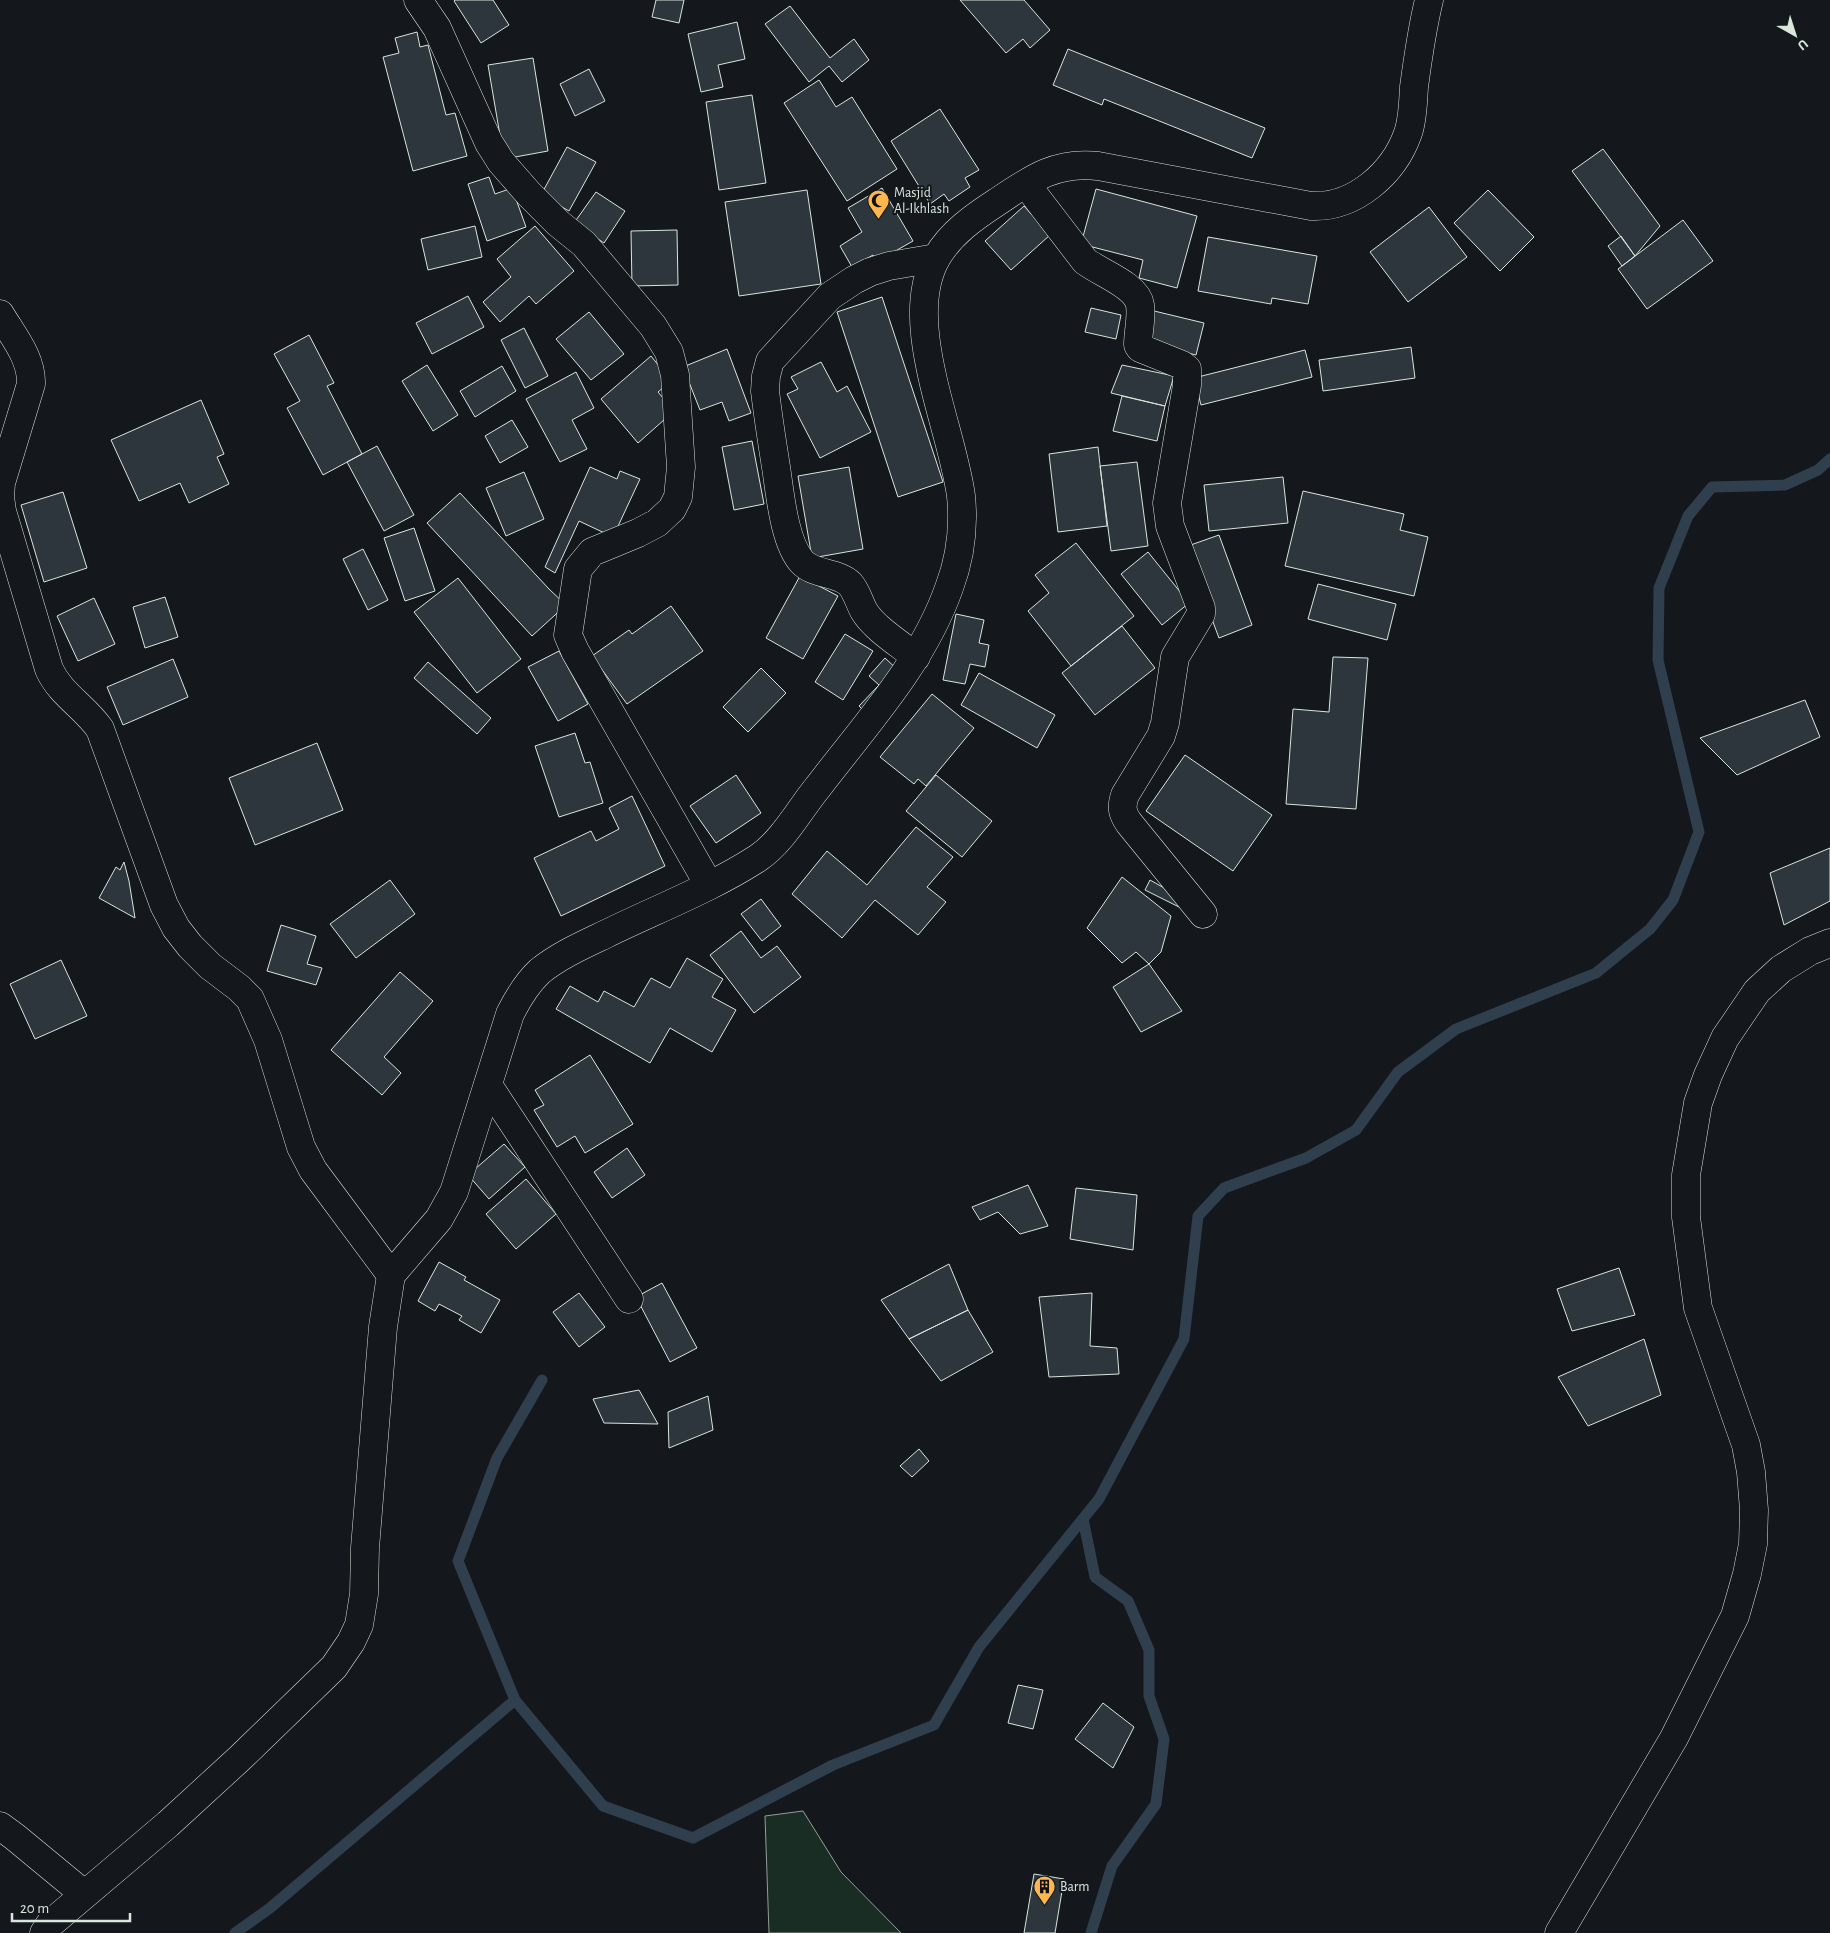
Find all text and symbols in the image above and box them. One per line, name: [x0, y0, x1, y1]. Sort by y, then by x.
north arrow: [1770, 10, 1820, 60]
text: U: [1795, 36, 1810, 53]
place label: Masjid Al-Ikhlash: [894, 186, 949, 216]
mosque icon: Masjid Al-Ikhlash: [866, 189, 890, 220]
building icon: Barm: [1032, 1875, 1056, 1906]
place label: Barm: [1060, 1880, 1090, 1894]
scale bar: [12, 1890, 130, 1922]
text: 20 m: [20, 1901, 49, 1916]

